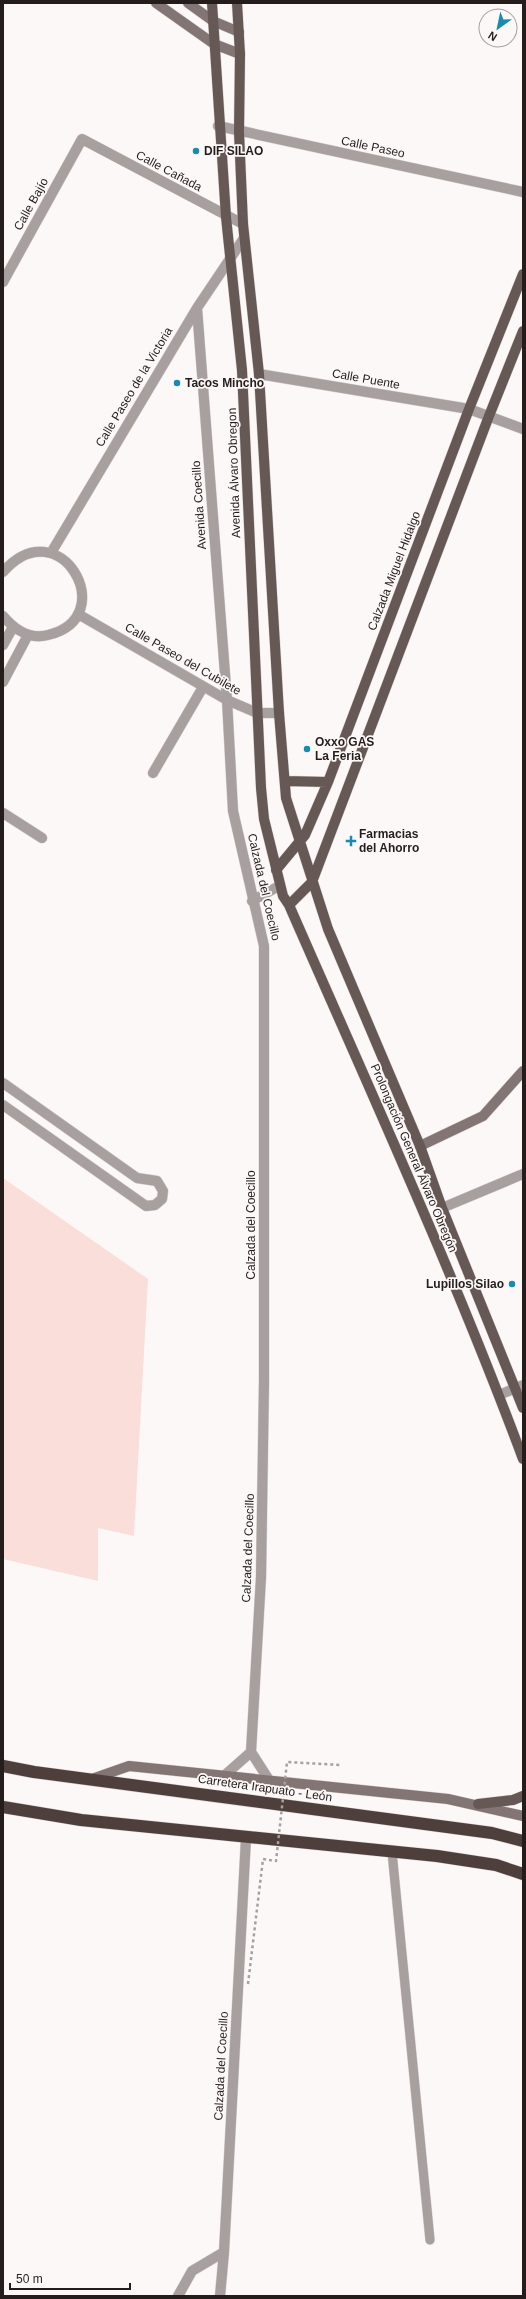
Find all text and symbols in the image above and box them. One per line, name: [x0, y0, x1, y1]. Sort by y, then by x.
north arrow: [478, 8, 518, 48]
text: N: [486, 29, 499, 44]
street label: Calle Paseo: [340, 133, 406, 161]
place label: DIF SILAO: [204, 144, 263, 158]
marker: DIF SILAO: [191, 146, 201, 156]
street label: Calle Cañada: [134, 148, 205, 194]
street label: Calle Bajío: [11, 175, 51, 233]
street label: Calle Paseo de la Victoria: [93, 324, 175, 449]
street label: Calle Puente: [331, 366, 401, 392]
place label: Tacos Mincho: [185, 376, 264, 390]
marker: Tacos Mincho: [172, 378, 182, 388]
street label: Avenida Álvaro Obregon: [224, 408, 243, 539]
street label: Avenida Coecillo: [189, 460, 209, 550]
street label: Calzada Miguel Hidalgo: [365, 509, 423, 633]
street label: Calle Paseo del Cubilete: [123, 620, 244, 698]
place label: Oxxo GAS La Feria: [315, 735, 374, 763]
marker: Oxxo GAS La Feria: [302, 744, 312, 754]
place label: Farmacias del Ahorro: [359, 827, 419, 855]
street label: Calzada del Coecillo: [245, 832, 283, 942]
marker: Farmacias del Ahorro: [346, 836, 356, 846]
street label: Prolongación General Álvaro Obregón: [368, 1061, 461, 1254]
street label: Calzada del Coecillo: [244, 1170, 258, 1280]
place label: Lupillos Silao: [426, 1277, 504, 1291]
marker: Lupillos Silao: [507, 1279, 517, 1289]
street label: Calzada del Coecillo: [239, 1493, 257, 1603]
street label: Carretera Irapuato - León: [197, 1772, 333, 1804]
street label: Calzada del Coecillo: [211, 2011, 231, 2121]
scale bar: [10, 2265, 130, 2291]
text: 50 m: [16, 2272, 43, 2286]

